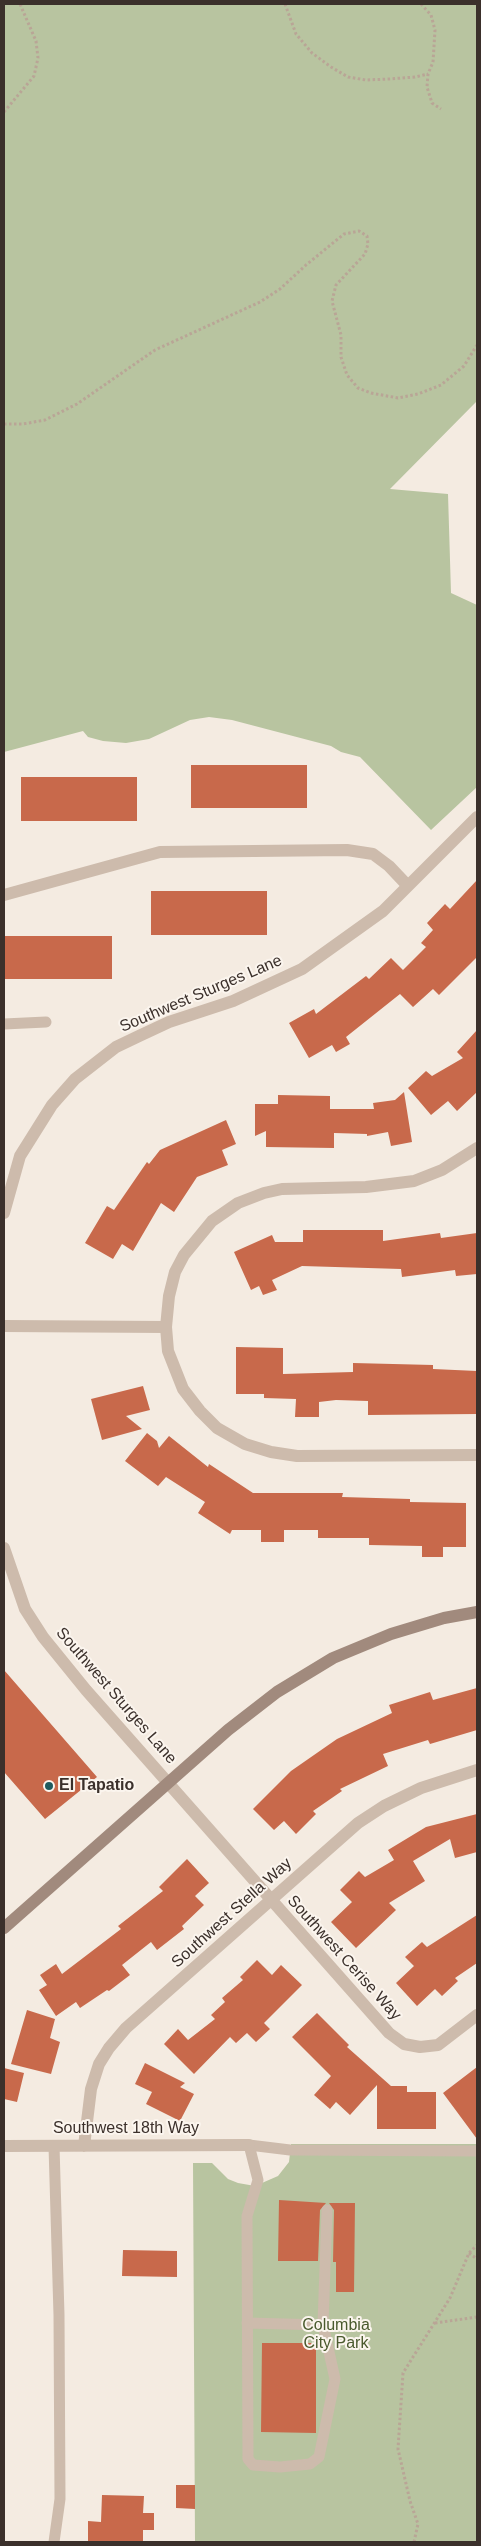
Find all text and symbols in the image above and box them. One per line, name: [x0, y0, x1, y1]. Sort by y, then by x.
street label: Southwest Sturges Lane: [117, 951, 285, 1037]
street label: Southwest Sturges Lane: [52, 1624, 180, 1768]
place label: El Tapatio: [59, 1776, 134, 1796]
marker: El Tapatio: [43, 1780, 55, 1792]
street label: Southwest Stella Way: [168, 1854, 296, 1972]
street label: Southwest Cerise Way: [283, 1892, 405, 2024]
street label: Southwest 18th Way: [53, 2119, 199, 2139]
park label: Columbia City Park: [302, 2316, 370, 2354]

